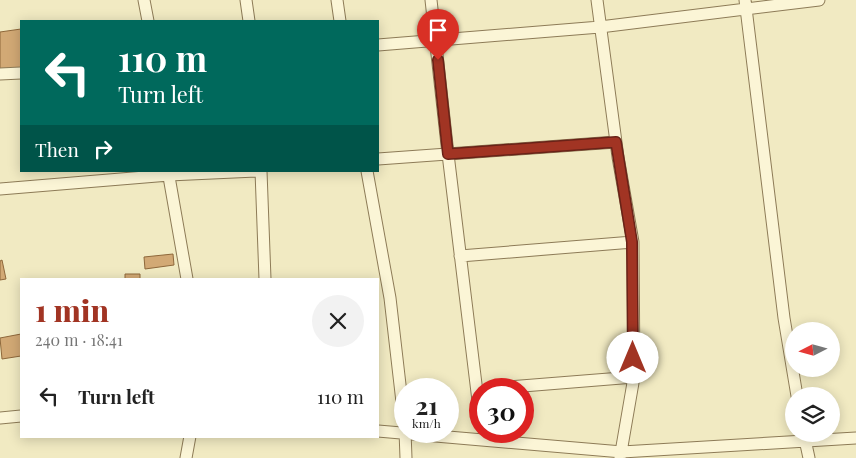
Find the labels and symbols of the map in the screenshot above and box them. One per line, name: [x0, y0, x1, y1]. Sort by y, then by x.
pin: [417, 9, 459, 60]
north arrow: [785, 322, 840, 378]
position arrow: [606, 331, 658, 383]
speed limit sign: 30: [469, 378, 534, 443]

